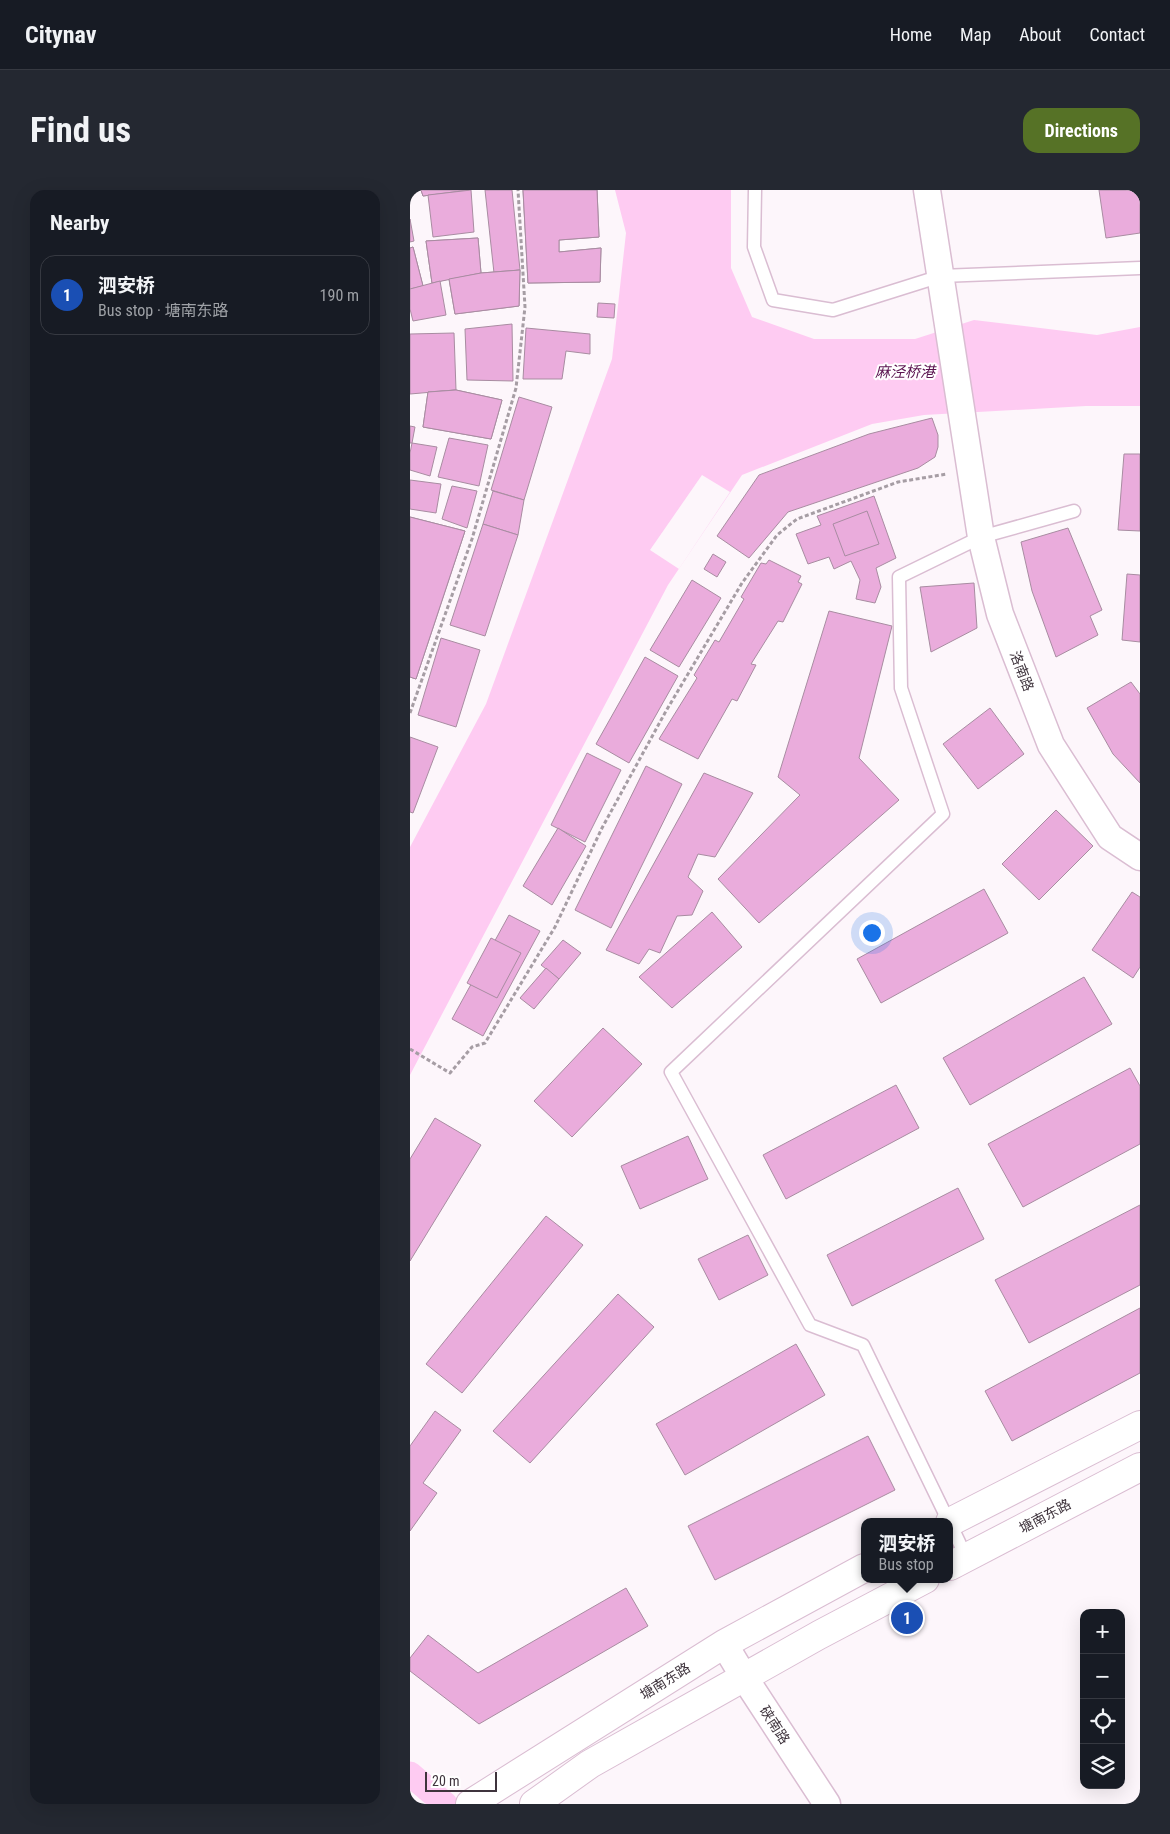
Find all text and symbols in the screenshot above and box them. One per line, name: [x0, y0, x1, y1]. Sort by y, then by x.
text: Citynav: [25, 21, 96, 49]
text: Home: [890, 24, 932, 45]
text: Map: [960, 24, 991, 45]
text: About: [1019, 24, 1061, 45]
text: Contact: [1089, 24, 1145, 45]
button: Directions: [1023, 108, 1140, 153]
text: Find us: [30, 110, 131, 151]
text: Nearby: [50, 211, 109, 235]
text: 泗安桥: [98, 274, 155, 297]
text: 1: [63, 286, 71, 305]
text: 190 m: [320, 286, 359, 305]
text: Bus stop · 塘南东路: [98, 301, 228, 320]
water label: 麻泾桥港: [875, 363, 937, 381]
street label: 洛南路: [1007, 649, 1037, 693]
your location: [859, 920, 885, 946]
street label: 塘南东路: [1017, 1496, 1073, 1536]
popup: [861, 1518, 953, 1583]
text: 泗安桥: [878, 1532, 936, 1555]
text: Bus stop: [878, 1555, 934, 1574]
pin: 1: [891, 1599, 923, 1637]
map controls: [1080, 1609, 1125, 1789]
button: +: [1080, 1609, 1125, 1654]
button: −: [1080, 1654, 1125, 1699]
street label: 塘南东路: [637, 1659, 693, 1703]
button: locate: [1080, 1699, 1125, 1744]
street label: 硖南路: [757, 1703, 793, 1747]
button: layers: [1080, 1744, 1125, 1789]
scale bar: [425, 1769, 498, 1792]
text: 20 m: [432, 1773, 460, 1789]

